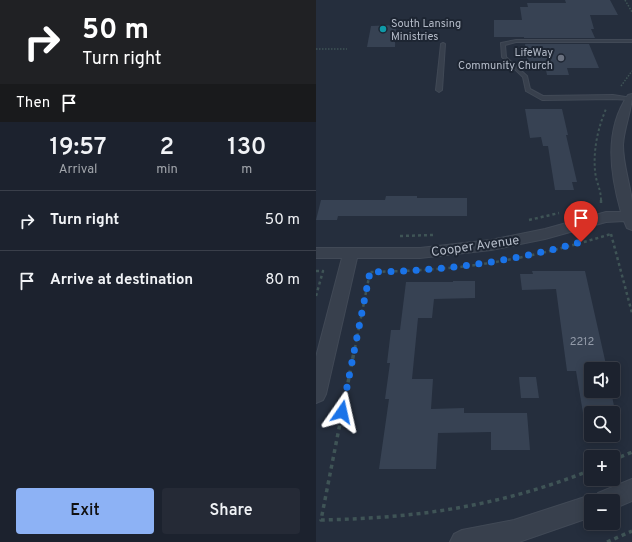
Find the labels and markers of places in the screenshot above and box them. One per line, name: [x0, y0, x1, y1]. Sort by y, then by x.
place label: South Lansing Ministries: [391, 17, 461, 44]
marker: South Lansing Ministries: [378, 24, 388, 34]
place label: LifeWay Community Church: [458, 46, 553, 73]
marker: LifeWay Community Church: [556, 53, 566, 63]
pin: [564, 201, 598, 242]

